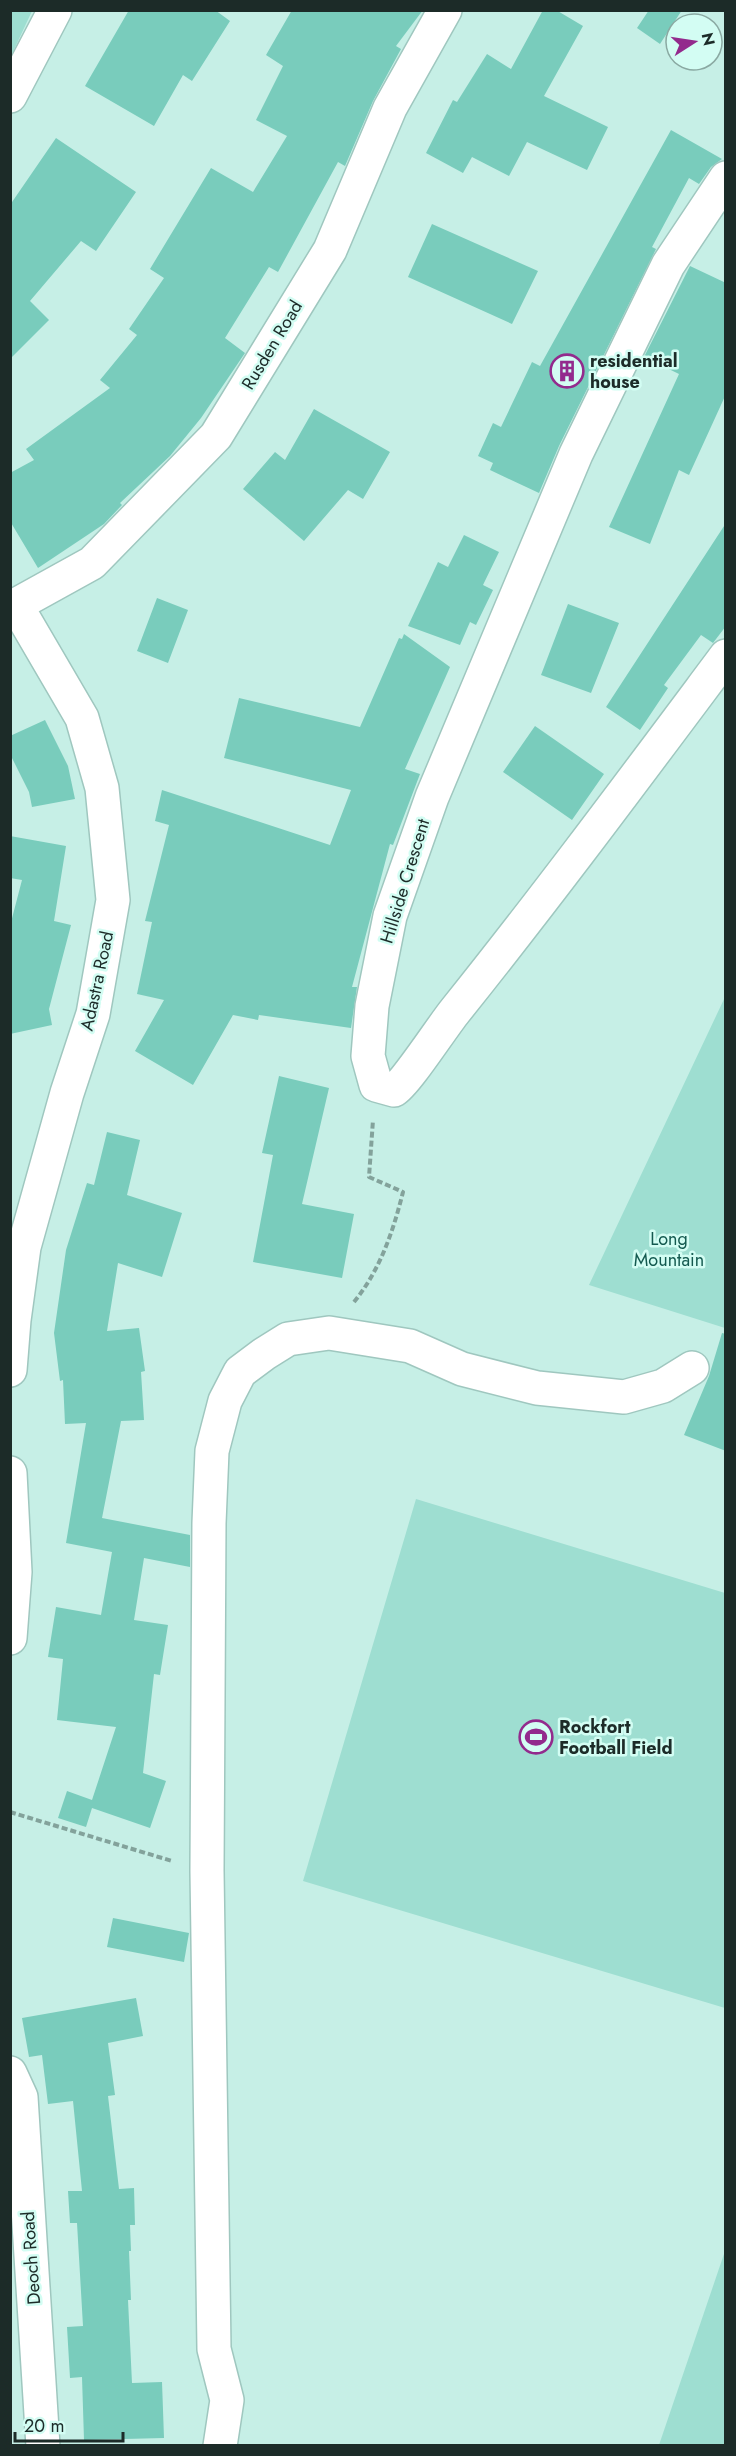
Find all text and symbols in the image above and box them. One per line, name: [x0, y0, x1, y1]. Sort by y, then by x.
north arrow: [664, 12, 724, 72]
text: N: [696, 30, 721, 48]
street label: Rusden Road: [235, 295, 309, 395]
place label: residential house: [590, 348, 678, 395]
building icon: residential house: [549, 353, 585, 389]
street label: Hillside Crescent: [374, 815, 437, 947]
street label: Adastra Road: [74, 929, 120, 1033]
park label: Long Mountain: [634, 1226, 704, 1273]
place label: Rockfort Football Field: [559, 1714, 673, 1761]
sports icon: Rockfort Football Field: [518, 1719, 554, 1755]
street label: Deoch Road: [15, 2210, 47, 2306]
scale bar: [15, 2405, 123, 2443]
text: 20 m: [24, 2413, 64, 2439]

